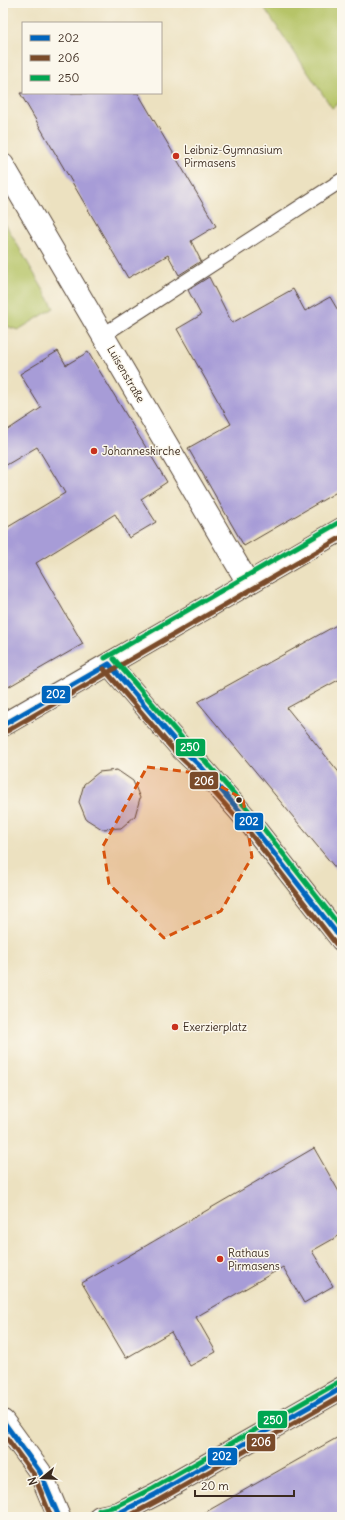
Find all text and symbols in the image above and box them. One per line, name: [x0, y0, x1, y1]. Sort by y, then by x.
legend: [22, 22, 162, 94]
text: 202: [58, 30, 79, 45]
text: 206: [58, 50, 79, 65]
text: 250: [58, 70, 79, 85]
place label: Leibniz-Gymnasium Pirmasens: [184, 143, 283, 170]
marker: Leibniz-Gymnasium Pirmasens: [171, 151, 181, 161]
street label: Luisenstraße: [104, 343, 148, 405]
place label: Johanneskirche: [102, 444, 180, 458]
marker: Johanneskirche: [89, 446, 99, 456]
line badge: 202: [41, 685, 71, 704]
text: 202: [46, 687, 66, 701]
line badge: 250: [175, 738, 206, 757]
text: 250: [180, 740, 200, 754]
line badge: 206: [189, 771, 219, 790]
text: 206: [194, 774, 214, 788]
unlabelled marker: [234, 795, 244, 805]
line badge: 202: [234, 812, 264, 831]
text: 202: [239, 814, 259, 828]
place label: Exerzierplatz: [183, 1020, 247, 1034]
marker: Exerzierplatz: [170, 1022, 180, 1032]
place label: Rathaus Pirmasens: [228, 1246, 280, 1273]
marker: Rathaus Pirmasens: [215, 1254, 225, 1264]
line badge: 250: [257, 1410, 288, 1429]
text: 250: [263, 1413, 283, 1427]
line badge: 206: [246, 1433, 276, 1452]
text: 206: [251, 1435, 271, 1449]
line badge: 202: [207, 1447, 238, 1466]
text: 202: [212, 1449, 232, 1463]
north arrow: [22, 1458, 62, 1498]
scale bar: [195, 1472, 294, 1498]
text: N: [25, 1475, 40, 1487]
text: 20 m: [201, 1478, 229, 1493]

